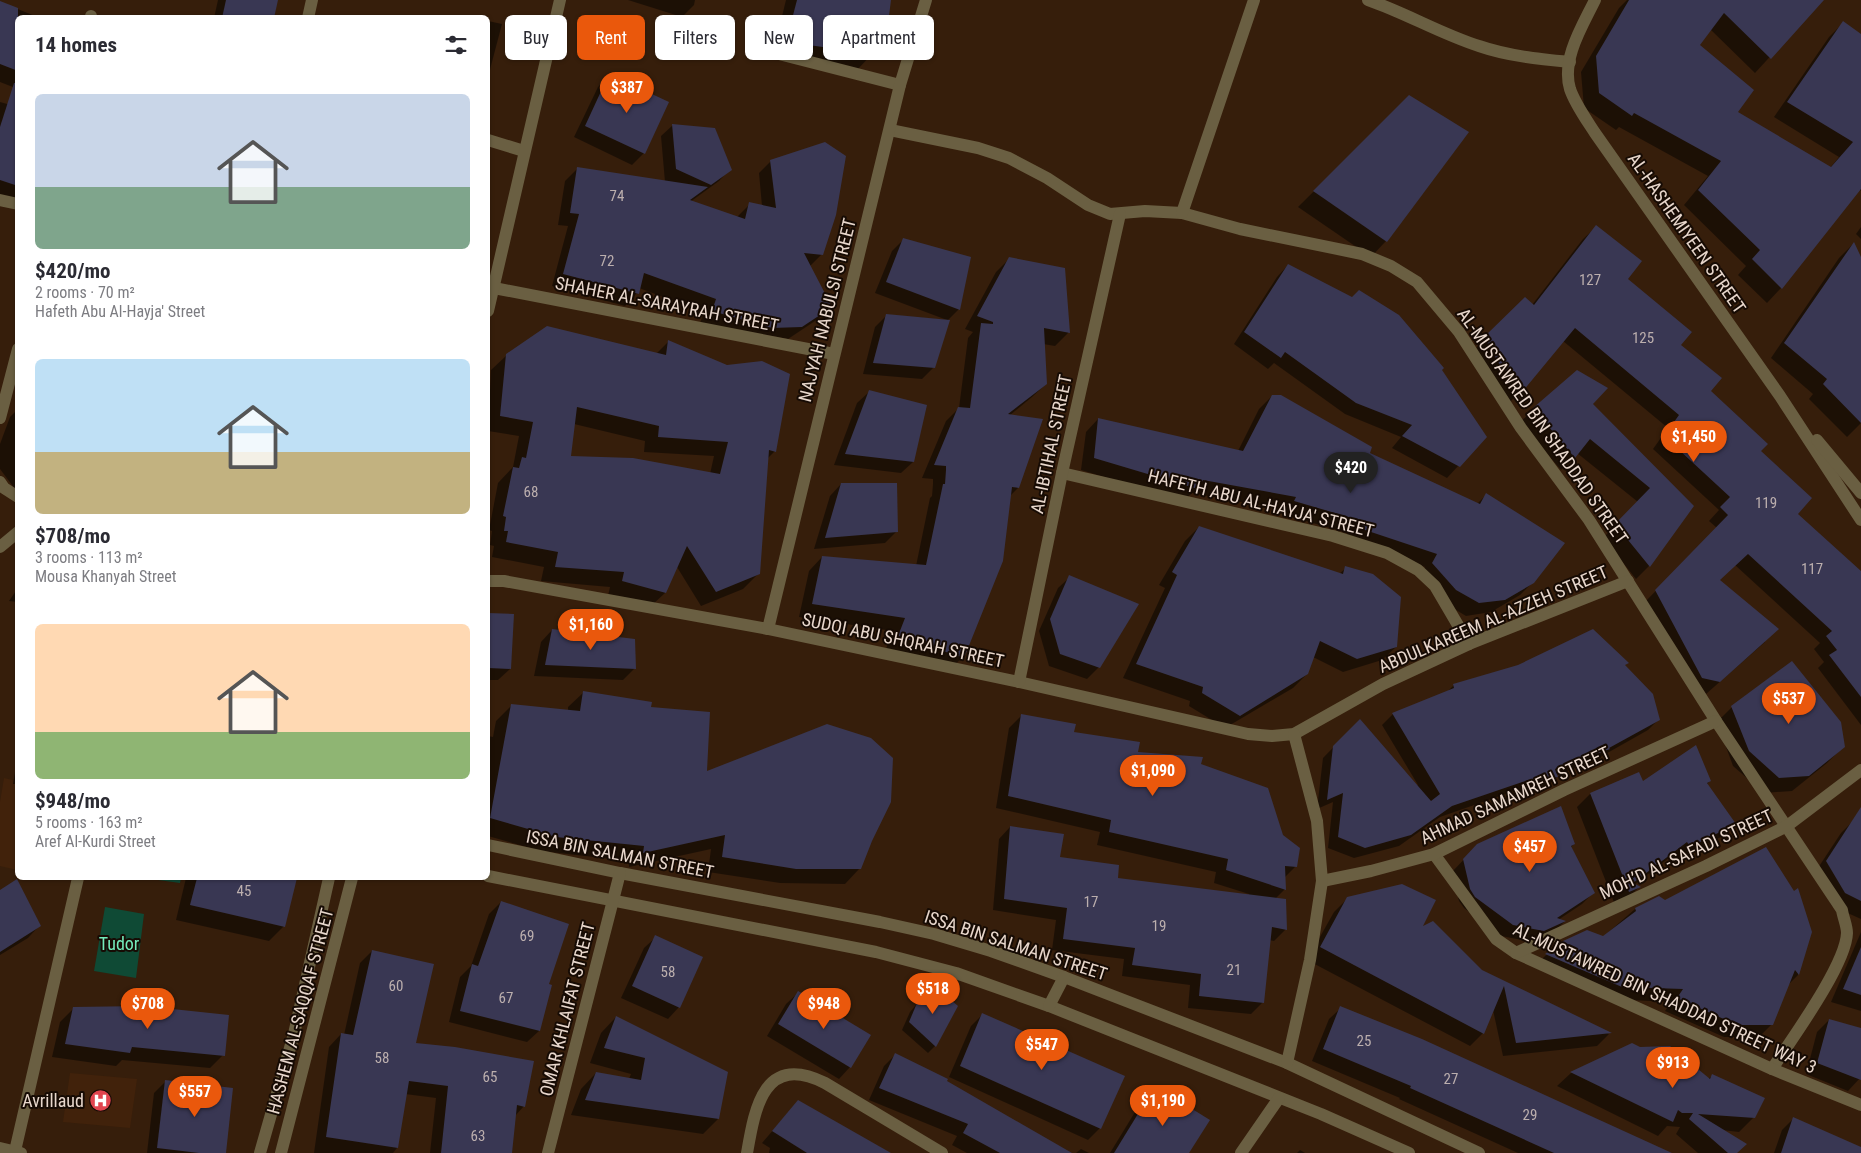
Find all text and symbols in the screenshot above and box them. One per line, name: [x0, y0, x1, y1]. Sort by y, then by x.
chip: Buy: [505, 15, 567, 60]
chip: Rent: [577, 15, 645, 60]
chip: Filters: [655, 15, 735, 60]
chip: New: [745, 15, 813, 60]
chip: Apartment: [823, 15, 934, 60]
icon: filters: [442, 31, 470, 59]
text: 14 homes: [35, 33, 117, 57]
pin: $387: [597, 72, 657, 114]
text: $387: [611, 78, 643, 97]
icon: home: [208, 127, 298, 217]
street label: AL-HASHEMIYEEN STREET: [1624, 149, 1750, 317]
house number: 74: [610, 187, 624, 205]
street label: NAJYAH NABULSI STREET: [794, 216, 860, 404]
house number: 72: [600, 252, 614, 270]
text: $420/mo: [35, 259, 110, 283]
house number: 127: [1579, 271, 1601, 289]
street label: SHAHER AL-SARAYRAH STREET: [553, 272, 781, 336]
text: 2 rooms · 70 m²: [35, 283, 135, 302]
text: Hafeth Abu Al-Hayja' Street: [35, 302, 205, 321]
street label: AL-MUSTAWRED BIN SHADDAD STREET: [1453, 304, 1633, 548]
house number: 125: [1632, 329, 1654, 347]
street label: AL-IBTIHAL STREET: [1026, 373, 1076, 515]
icon: home: [208, 392, 298, 482]
pin: $1,450: [1653, 420, 1735, 463]
text: $1,450: [1672, 427, 1716, 446]
pin: $420: [1321, 452, 1381, 494]
text: $420: [1335, 458, 1367, 477]
street label: HAFETH ABU AL-HAYJA' STREET: [1146, 465, 1376, 541]
house number: 68: [524, 483, 538, 501]
house number: 119: [1755, 494, 1777, 512]
text: $708/mo: [35, 524, 110, 548]
text: 3 rooms · 113 m²: [35, 548, 143, 567]
house number: 117: [1801, 560, 1823, 578]
street label: ABDULKAREEM AL-AZZEH STREET: [1375, 561, 1611, 677]
text: Mousa Khanyah Street: [35, 567, 176, 586]
pin: $1,160: [550, 608, 632, 651]
street label: SUDQI ABU SHQRAH STREET: [800, 608, 1006, 672]
text: $1,160: [569, 615, 613, 634]
icon: home: [208, 657, 298, 747]
pin: $537: [1759, 682, 1819, 725]
text: $537: [1773, 689, 1805, 708]
street label: AHMAD SAMAMREH STREET: [1417, 742, 1613, 848]
pin: $1,090: [1112, 754, 1194, 797]
text: $1,090: [1131, 761, 1175, 780]
text: $948/mo: [35, 789, 110, 813]
street label: MOH’D AL-SAFADI STREET: [1596, 805, 1776, 903]
text: 5 rooms · 163 m²: [35, 813, 143, 832]
street label: ISSA BIN SALMAN STREET: [524, 826, 716, 882]
pin: $457: [1500, 830, 1560, 873]
text: Aref Al-Kurdi Street: [35, 832, 156, 851]
text: $457: [1514, 837, 1546, 856]
house number: 45: [237, 882, 251, 900]
house number: 17: [1084, 893, 1098, 911]
street label: HASHEM AL-SAQQAF STREET: [262, 906, 338, 1116]
street label: ISSA BIN SALMAN STREET: [922, 906, 1110, 984]
house number: 19: [1152, 917, 1166, 935]
street label: AL-MUSTAWRED BIN SHADDAD STREET WAY 3: [1510, 918, 1820, 1078]
street label: OMAR KHLAIFAT STREET: [535, 920, 599, 1098]
house number: 69: [520, 927, 534, 945]
park label: Tudor: [99, 933, 140, 954]
house number: 21: [1227, 961, 1241, 979]
house number: 58: [661, 963, 675, 981]
pin: $518: [903, 972, 963, 1015]
house number: 60: [389, 977, 403, 995]
text: $518: [917, 979, 949, 998]
pin: $708: [118, 988, 178, 1030]
pin: $948: [794, 988, 854, 1030]
house number: 67: [499, 989, 513, 1007]
text: $708: [132, 994, 164, 1013]
text: $948: [808, 994, 840, 1013]
pin: $547: [1012, 1028, 1072, 1071]
house number: 25: [1357, 1032, 1371, 1050]
text: $547: [1026, 1035, 1058, 1054]
pin: $913: [1643, 1046, 1703, 1089]
house number: 58: [375, 1049, 389, 1067]
text: $913: [1657, 1053, 1689, 1072]
house number: 65: [483, 1068, 497, 1086]
house number: 27: [1444, 1070, 1458, 1088]
pin: $557: [165, 1076, 225, 1118]
text: $557: [179, 1082, 211, 1101]
pin: $1,190: [1122, 1084, 1204, 1127]
hospital icon: Avrillaud: [88, 1088, 112, 1112]
place label: Avrillaud: [22, 1090, 84, 1111]
text: $1,190: [1141, 1091, 1185, 1110]
house number: 29: [1523, 1106, 1537, 1124]
house number: 63: [471, 1127, 485, 1145]

